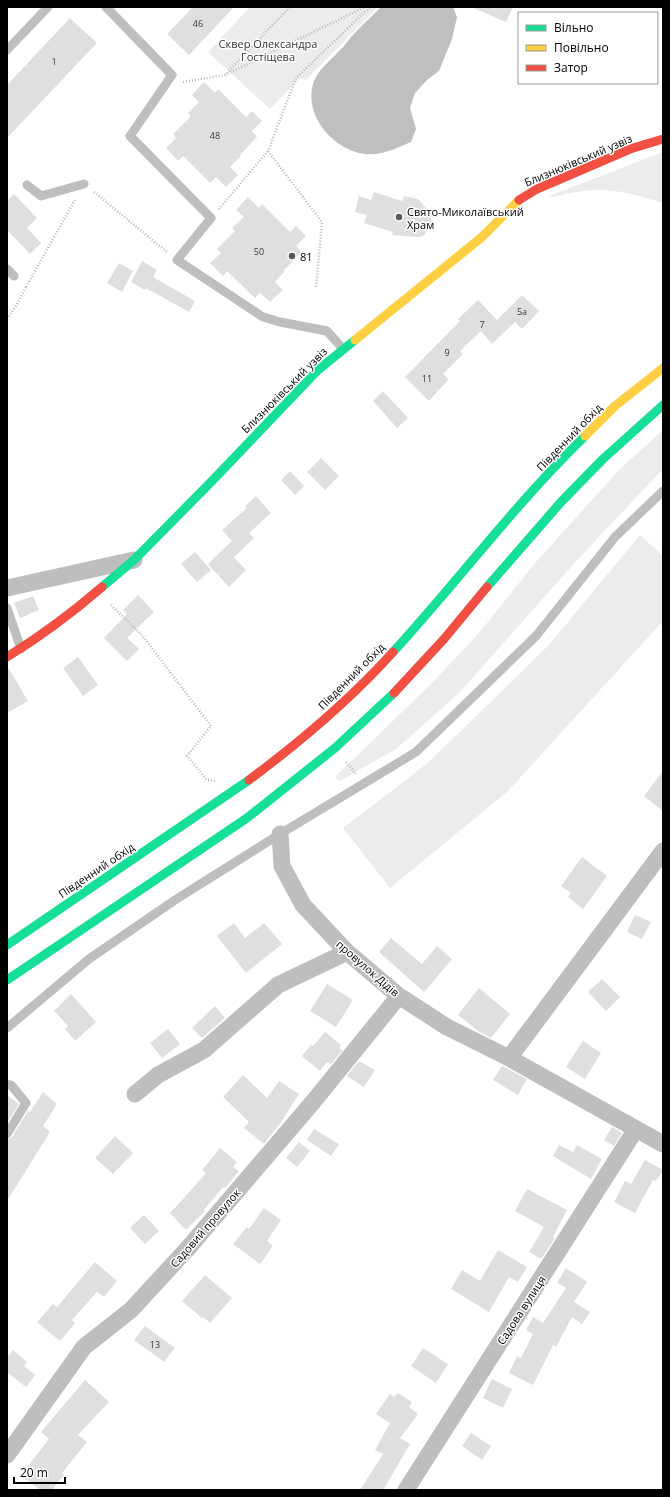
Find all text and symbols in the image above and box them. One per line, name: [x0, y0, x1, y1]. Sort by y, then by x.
legend: [518, 12, 658, 84]
house number: 46: [193, 17, 203, 30]
text: Вільно: [554, 19, 594, 36]
park label: Сквер Олександра Гостіщева: [219, 36, 317, 64]
text: Повільно: [554, 39, 609, 56]
house number: 1: [51, 55, 57, 68]
text: Затор: [554, 59, 588, 76]
house number: 48: [210, 129, 220, 142]
street label: Близнюківський узвіз: [522, 130, 634, 190]
place label: Свято-Миколаївський Храм: [407, 204, 524, 232]
marker: Свято-Миколаївський Храм: [394, 212, 404, 222]
house number: 50: [254, 245, 264, 258]
place label: 81: [300, 249, 313, 264]
marker: 81: [287, 251, 297, 261]
house number: 5а: [517, 305, 527, 318]
house number: 7: [479, 318, 485, 331]
street label: Близнюківський узвіз: [238, 344, 330, 436]
house number: 9: [444, 346, 450, 359]
house number: 11: [422, 372, 432, 385]
street label: Південний обхід: [533, 400, 606, 474]
street label: Південний обхід: [314, 639, 388, 713]
street label: Південний обхід: [55, 839, 137, 901]
street label: провулок Дідів: [333, 936, 403, 1000]
street label: Садовий провулок: [167, 1185, 244, 1271]
street label: Садова вулиця: [493, 1273, 549, 1347]
house number: 13: [150, 1338, 160, 1351]
scale bar: [14, 1459, 65, 1485]
text: 20 m: [20, 1464, 48, 1481]

